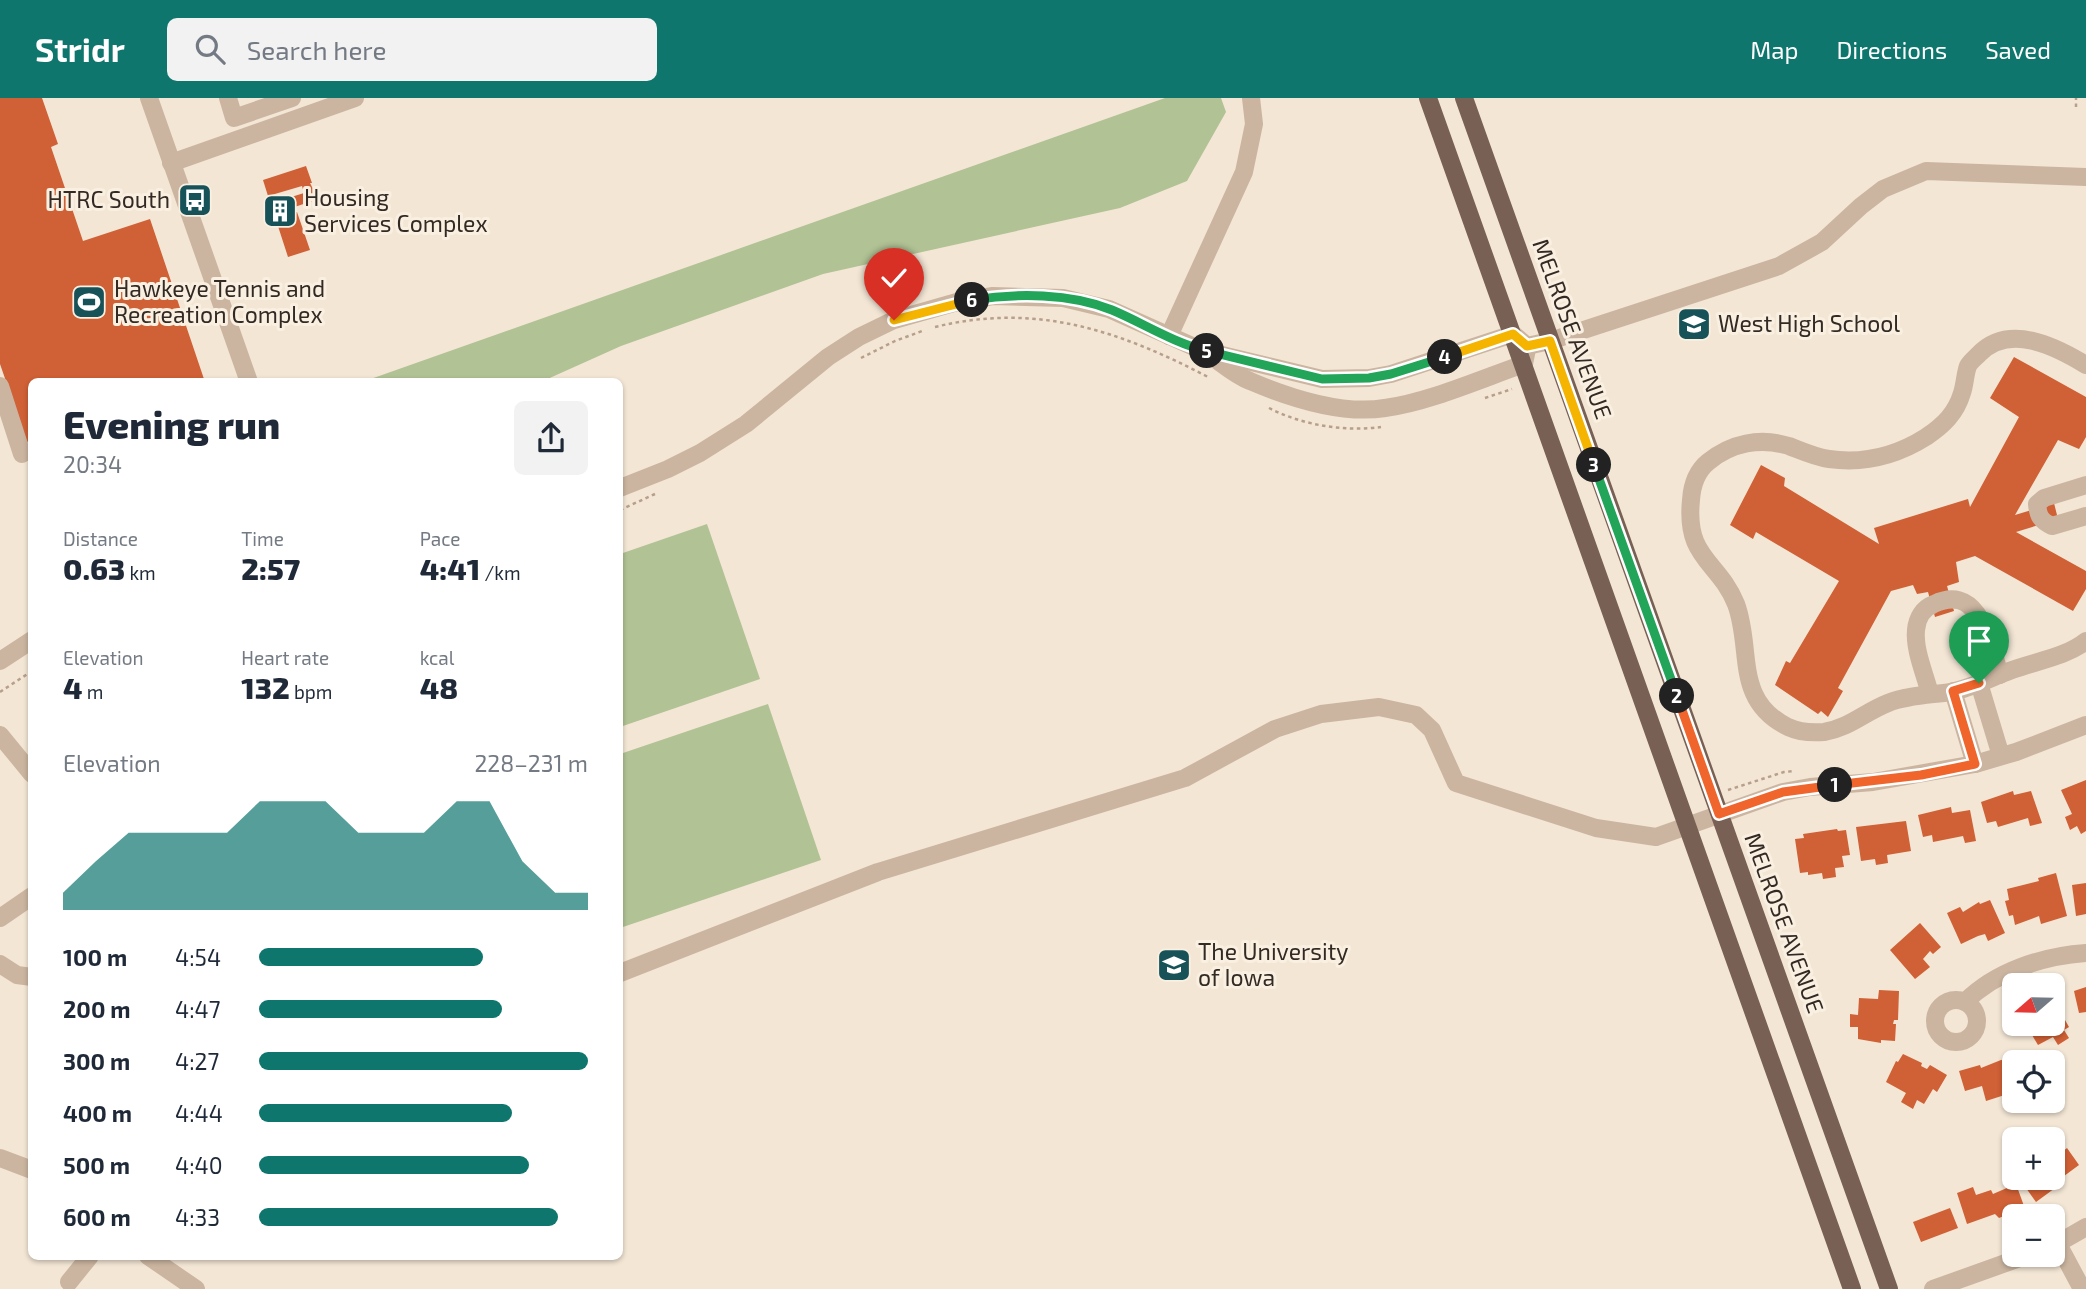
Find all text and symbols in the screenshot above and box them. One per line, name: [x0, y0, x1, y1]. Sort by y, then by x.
search box: [167, 18, 657, 81]
text: Stridr: [35, 29, 125, 69]
icon: search: [191, 30, 229, 68]
text: Search here: [247, 34, 386, 65]
text: Map: [1750, 35, 1798, 64]
text: Directions: [1836, 35, 1947, 64]
text: Saved: [1985, 35, 2051, 64]
bus stop icon: HTRC South: [176, 181, 214, 219]
place label: Housing Services Complex: [304, 183, 488, 237]
place label: HTRC South: [48, 185, 170, 213]
building icon: Housing Services Complex: [261, 192, 299, 230]
street label: MELROSE AVENUE: [1527, 235, 1619, 423]
pin: [864, 248, 924, 320]
icon: check: [875, 259, 913, 297]
place label: Hawkeye Tennis and Recreation Complex: [114, 274, 325, 328]
pin: 6: [954, 282, 990, 318]
sports icon: Hawkeye Tennis and Recreation Complex: [70, 283, 108, 321]
text: 6: [966, 288, 977, 311]
school or university icon: West High School: [1675, 305, 1713, 343]
place label: West High School: [1718, 309, 1900, 337]
pin: 5: [1190, 334, 1224, 368]
text: 5: [1201, 339, 1212, 362]
pin: 4: [1428, 340, 1462, 374]
text: 4: [1438, 345, 1451, 368]
text: Evening run: [63, 401, 280, 447]
button: share: [514, 401, 588, 475]
pin: 3: [1576, 448, 1612, 482]
text: 20:34: [63, 450, 122, 478]
text: 3: [1588, 453, 1599, 476]
text: Distance: [63, 527, 138, 550]
text: Time: [241, 527, 284, 550]
text: Pace: [420, 527, 461, 550]
text: 0.63: [63, 550, 125, 586]
text: 2:57: [241, 550, 300, 586]
text: 4:41: [420, 550, 480, 586]
text: km: [125, 561, 156, 584]
text: /km: [480, 561, 521, 584]
pin: [1949, 611, 2009, 683]
icon: arrive: [1960, 622, 1998, 660]
text: Elevation: [63, 646, 144, 669]
text: Heart rate: [241, 646, 329, 669]
text: kcal: [420, 646, 454, 669]
text: 4: [63, 669, 82, 705]
text: 132: [241, 669, 290, 705]
text: 48: [420, 669, 458, 705]
pin: 2: [1660, 678, 1694, 714]
text: m: [82, 680, 103, 703]
text: bpm: [290, 680, 333, 703]
text: 2: [1671, 684, 1682, 707]
text: Elevation: [63, 749, 161, 777]
text: 228–231 m: [474, 749, 588, 777]
pin: 1: [1818, 768, 1853, 802]
text: 1: [1830, 773, 1839, 796]
street label: MELROSE AVENUE: [1739, 829, 1831, 1017]
place label: The University of Iowa: [1198, 937, 1349, 991]
text: 100 m: [63, 943, 127, 971]
text: 4:54: [175, 943, 221, 971]
school or university icon: The University of Iowa: [1155, 946, 1193, 984]
north arrow: [2002, 973, 2065, 1036]
map controls: [2002, 973, 2065, 1267]
text: 200 m: [63, 995, 131, 1023]
text: 4:47: [175, 995, 221, 1023]
text: 300 m: [63, 1047, 130, 1075]
text: 4:27: [175, 1047, 219, 1075]
button: locate: [2002, 1050, 2065, 1113]
text: 400 m: [63, 1099, 132, 1127]
text: 4:44: [175, 1099, 223, 1127]
button: +: [2002, 1127, 2065, 1190]
text: 500 m: [63, 1151, 130, 1179]
text: 4:40: [175, 1151, 223, 1179]
text: 600 m: [63, 1203, 131, 1231]
text: 4:33: [175, 1203, 220, 1231]
button: −: [2002, 1204, 2065, 1267]

